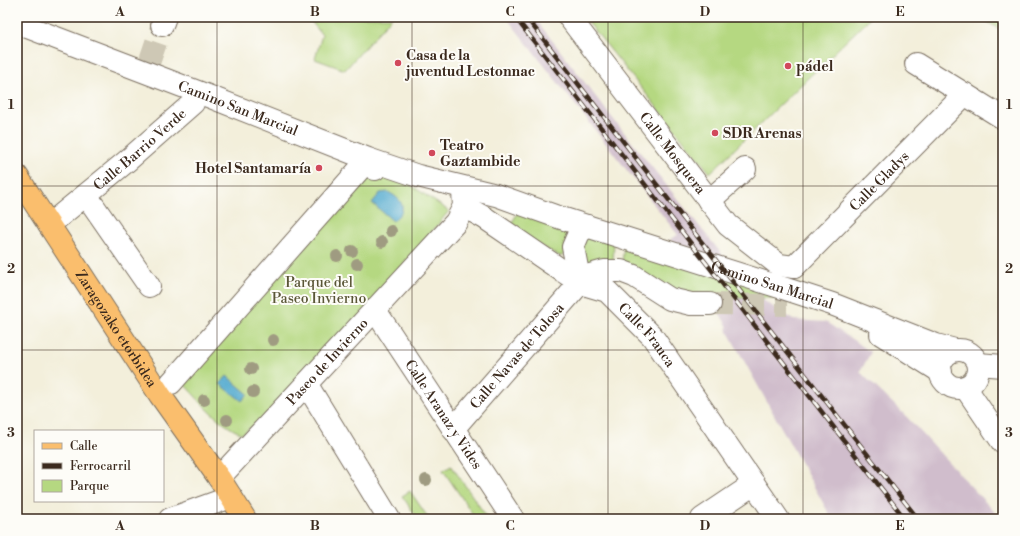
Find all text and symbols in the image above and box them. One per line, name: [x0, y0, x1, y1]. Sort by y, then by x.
text: A: [114, 4, 125, 20]
text: B: [310, 4, 320, 20]
text: C: [505, 4, 515, 20]
text: D: [700, 4, 710, 20]
text: E: [895, 4, 905, 20]
place label: Casa de la juventud Lestonnac: [404, 47, 535, 81]
marker: Casa de la juventud Lestonnac: [393, 58, 403, 68]
place label: pádel: [796, 58, 834, 76]
marker: pádel: [783, 61, 793, 71]
street label: Camino San Marcial: [175, 77, 300, 141]
text: 1: [8, 97, 15, 113]
text: 1: [1006, 97, 1013, 113]
street label: Calle Barrio Verde: [90, 105, 190, 195]
street label: Calle Mosquera: [635, 109, 710, 199]
place label: SDR Arenas: [723, 125, 801, 143]
marker: SDR Arenas: [710, 128, 720, 138]
place label: Teatro Gaztambide: [440, 137, 521, 171]
marker: Teatro Gaztambide: [427, 148, 437, 158]
street label: Calle Gladys: [846, 148, 913, 216]
place label: Hotel Santamaría: [195, 160, 311, 178]
marker: Hotel Santamaría: [314, 163, 324, 173]
street label: Camino San Marcial: [708, 258, 835, 314]
text: 2: [7, 261, 15, 277]
text: 2: [1005, 261, 1013, 277]
street label: Zaragozako etorbidea: [71, 267, 161, 392]
park label: Parque del Paseo Invierno: [272, 274, 366, 308]
street label: Calle Navas de Tolosa: [466, 299, 569, 413]
street label: Calle Frauca: [614, 299, 679, 372]
street label: Paseo de Invierno: [283, 314, 373, 409]
street label: Calle Aranaz y Vides: [400, 357, 486, 473]
text: 3: [7, 425, 15, 441]
text: 3: [1005, 425, 1013, 441]
legend: [34, 430, 164, 502]
text: Calle: [70, 439, 97, 454]
text: Ferrocarril: [70, 459, 131, 474]
text: Parque: [70, 479, 109, 494]
text: A: [114, 518, 125, 534]
text: B: [310, 518, 320, 534]
text: C: [505, 518, 515, 534]
text: D: [700, 518, 710, 534]
text: E: [895, 518, 905, 534]

